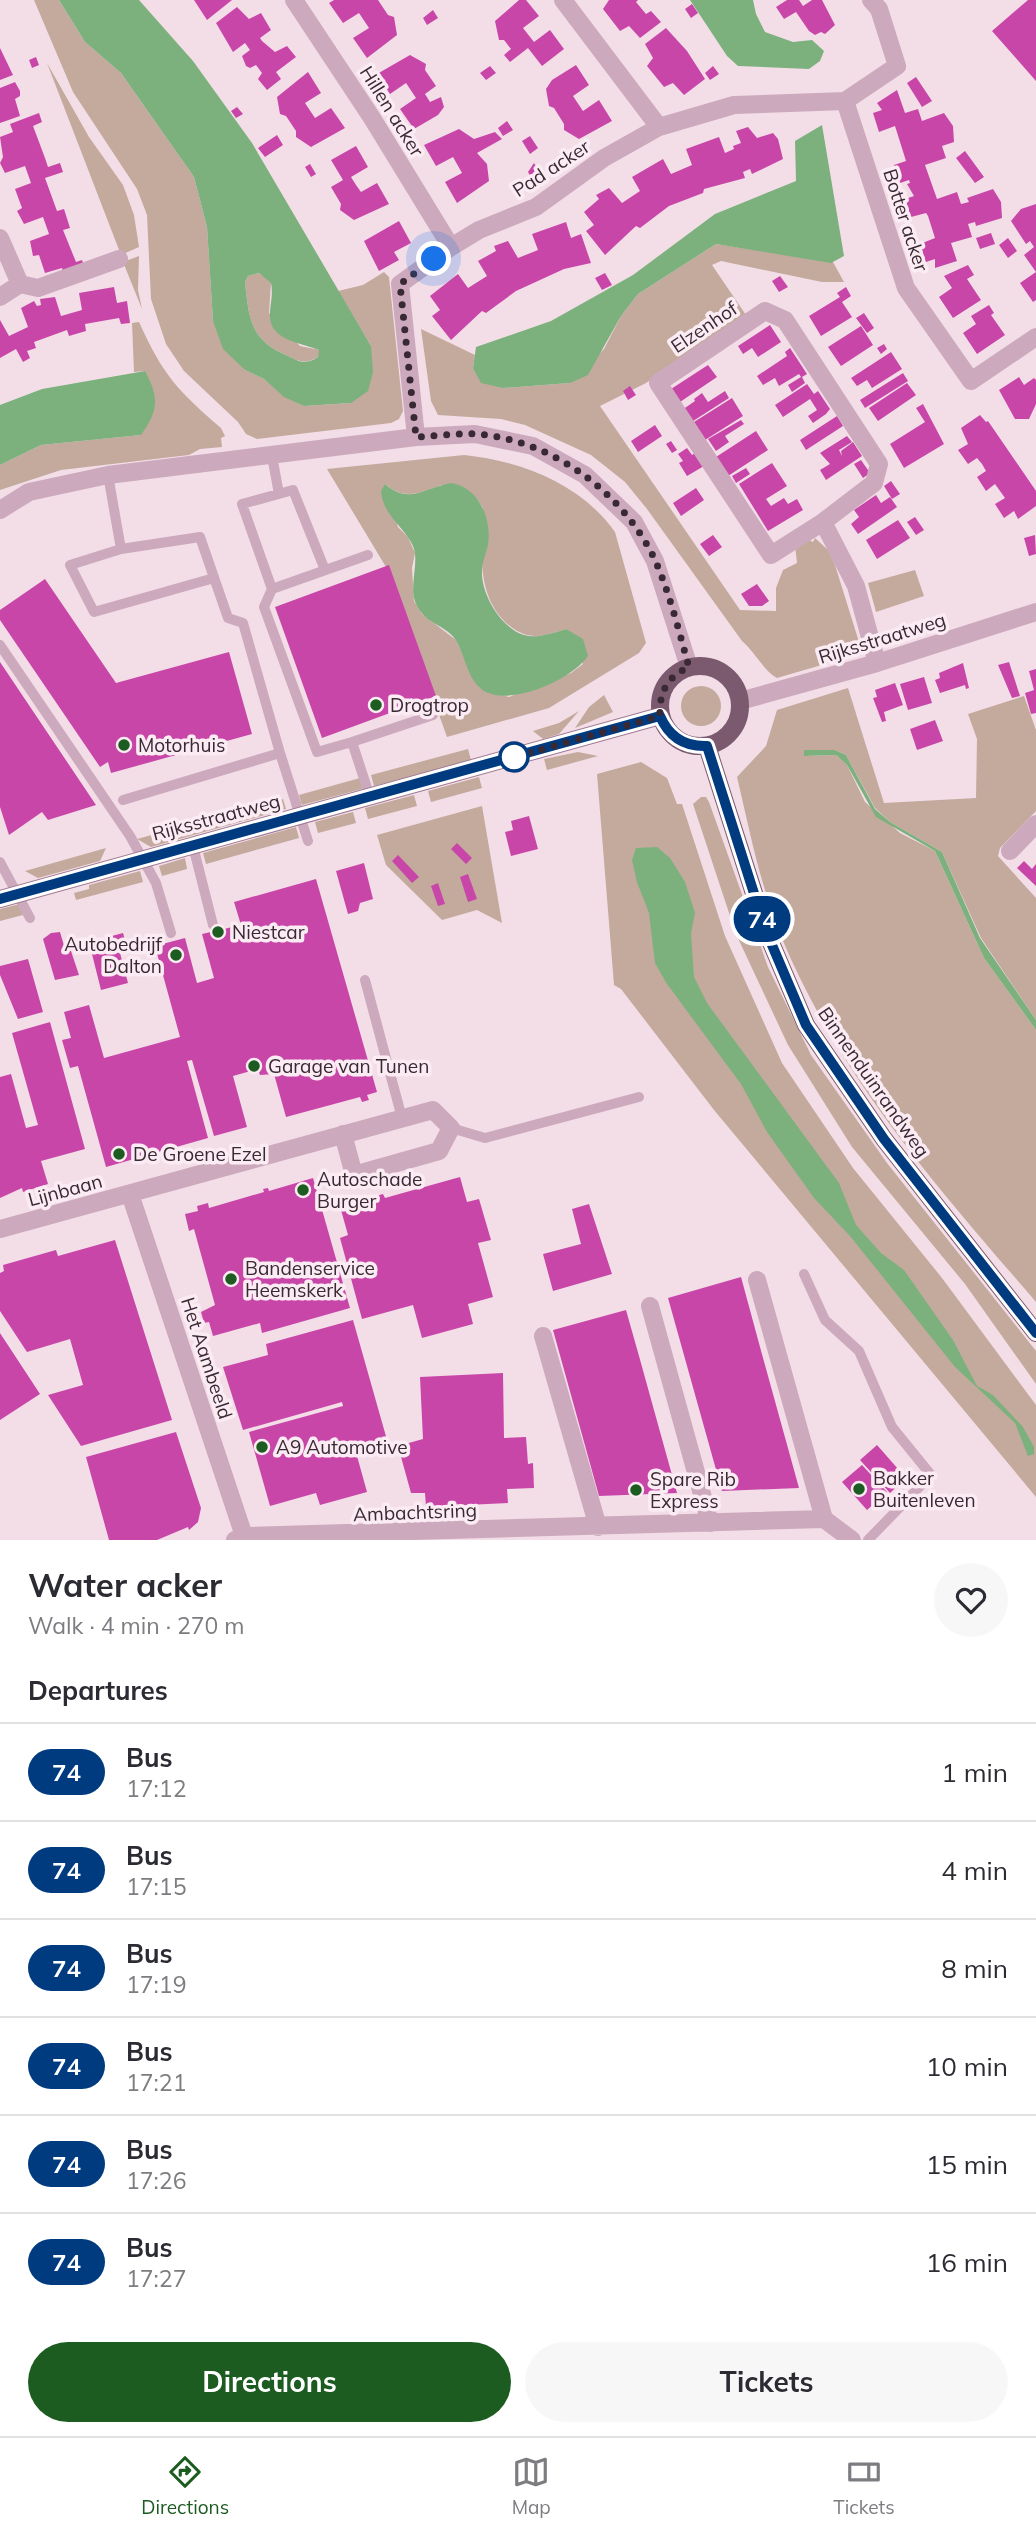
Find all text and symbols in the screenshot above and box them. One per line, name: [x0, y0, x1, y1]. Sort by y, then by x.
street label: Hillen acker: [355, 61, 429, 161]
street label: Pad acker: [508, 134, 594, 202]
street label: Botter acker: [878, 166, 934, 274]
your location: [416, 241, 451, 276]
street label: Elzenhof: [666, 296, 742, 358]
street label: Rijksstraatweg: [815, 607, 949, 669]
place label: Drogtrop: [390, 693, 469, 717]
marker: Drogtrop: [368, 697, 384, 713]
place label: Motorhuis: [138, 733, 225, 757]
marker: Motorhuis: [116, 737, 132, 753]
unlabelled marker: [499, 742, 529, 772]
street label: Rijksstraatweg: [149, 788, 283, 846]
line badge: 74: [730, 896, 794, 942]
text: 74: [748, 904, 776, 934]
place label: Niestcar: [232, 920, 305, 944]
marker: Niestcar: [210, 924, 226, 940]
place label: Autobedrijf Dalton: [64, 932, 163, 978]
marker: Autobedrijf Dalton: [168, 947, 184, 963]
street label: Binnenduinrandweg: [813, 1002, 935, 1162]
place label: Garage van Tunen: [268, 1054, 429, 1078]
marker: Garage van Tunen: [246, 1058, 262, 1074]
place label: De Groene Ezel: [133, 1142, 266, 1166]
marker: De Groene Ezel: [111, 1146, 127, 1162]
place label: Autoschade Burger: [317, 1167, 422, 1213]
street label: Lijnbaan: [25, 1169, 105, 1211]
marker: Autoschade Burger: [295, 1182, 311, 1198]
place label: Bandenservice Heemskerk: [245, 1256, 375, 1302]
marker: Bandenservice Heemskerk: [223, 1271, 239, 1287]
street label: Het Aambeeld: [176, 1294, 238, 1422]
place label: A9 Automotive: [276, 1435, 408, 1459]
marker: A9 Automotive: [254, 1439, 270, 1455]
place label: Bakker Buitenleven: [873, 1466, 976, 1512]
place label: Spare Rib Express: [650, 1467, 736, 1513]
marker: Bakker Buitenleven: [851, 1481, 867, 1497]
marker: Spare Rib Express: [628, 1482, 644, 1498]
street label: Ambachtsring: [353, 1498, 477, 1526]
button: heart: [934, 1563, 1008, 1637]
text: Water acker: [28, 1564, 222, 1605]
text: Walk · 4 min · 270 m: [28, 1611, 245, 1640]
text: Departures: [28, 1674, 168, 1707]
text: Bus: [126, 1741, 172, 1774]
text: 1 min: [941, 1756, 1008, 1789]
text: 74: [52, 1757, 81, 1787]
text: 17:12: [126, 1774, 186, 1803]
text: Bus: [126, 1839, 172, 1872]
text: 4 min: [941, 1854, 1008, 1887]
text: 74: [52, 1855, 81, 1885]
text: 17:15: [126, 1872, 186, 1901]
text: Bus: [126, 1937, 172, 1970]
text: 8 min: [941, 1952, 1008, 1985]
text: 74: [52, 1953, 81, 1983]
text: 17:19: [126, 1970, 186, 1999]
text: Bus: [126, 2035, 172, 2068]
text: 10 min: [926, 2050, 1008, 2083]
text: 74: [52, 2051, 81, 2081]
text: 17:21: [126, 2068, 186, 2097]
text: Bus: [126, 2133, 172, 2166]
text: 15 min: [926, 2148, 1008, 2181]
text: 74: [52, 2149, 81, 2179]
text: 17:26: [126, 2166, 186, 2195]
text: Bus: [126, 2231, 172, 2264]
text: 16 min: [926, 2246, 1008, 2279]
text: 74: [52, 2247, 81, 2277]
text: 17:27: [126, 2264, 186, 2293]
button: Directions: [28, 2342, 511, 2422]
button: Tickets: [525, 2342, 1008, 2422]
tab: Directions: [141, 2453, 229, 2519]
tab: Map: [512, 2453, 551, 2519]
tab: Tickets: [833, 2453, 895, 2519]

